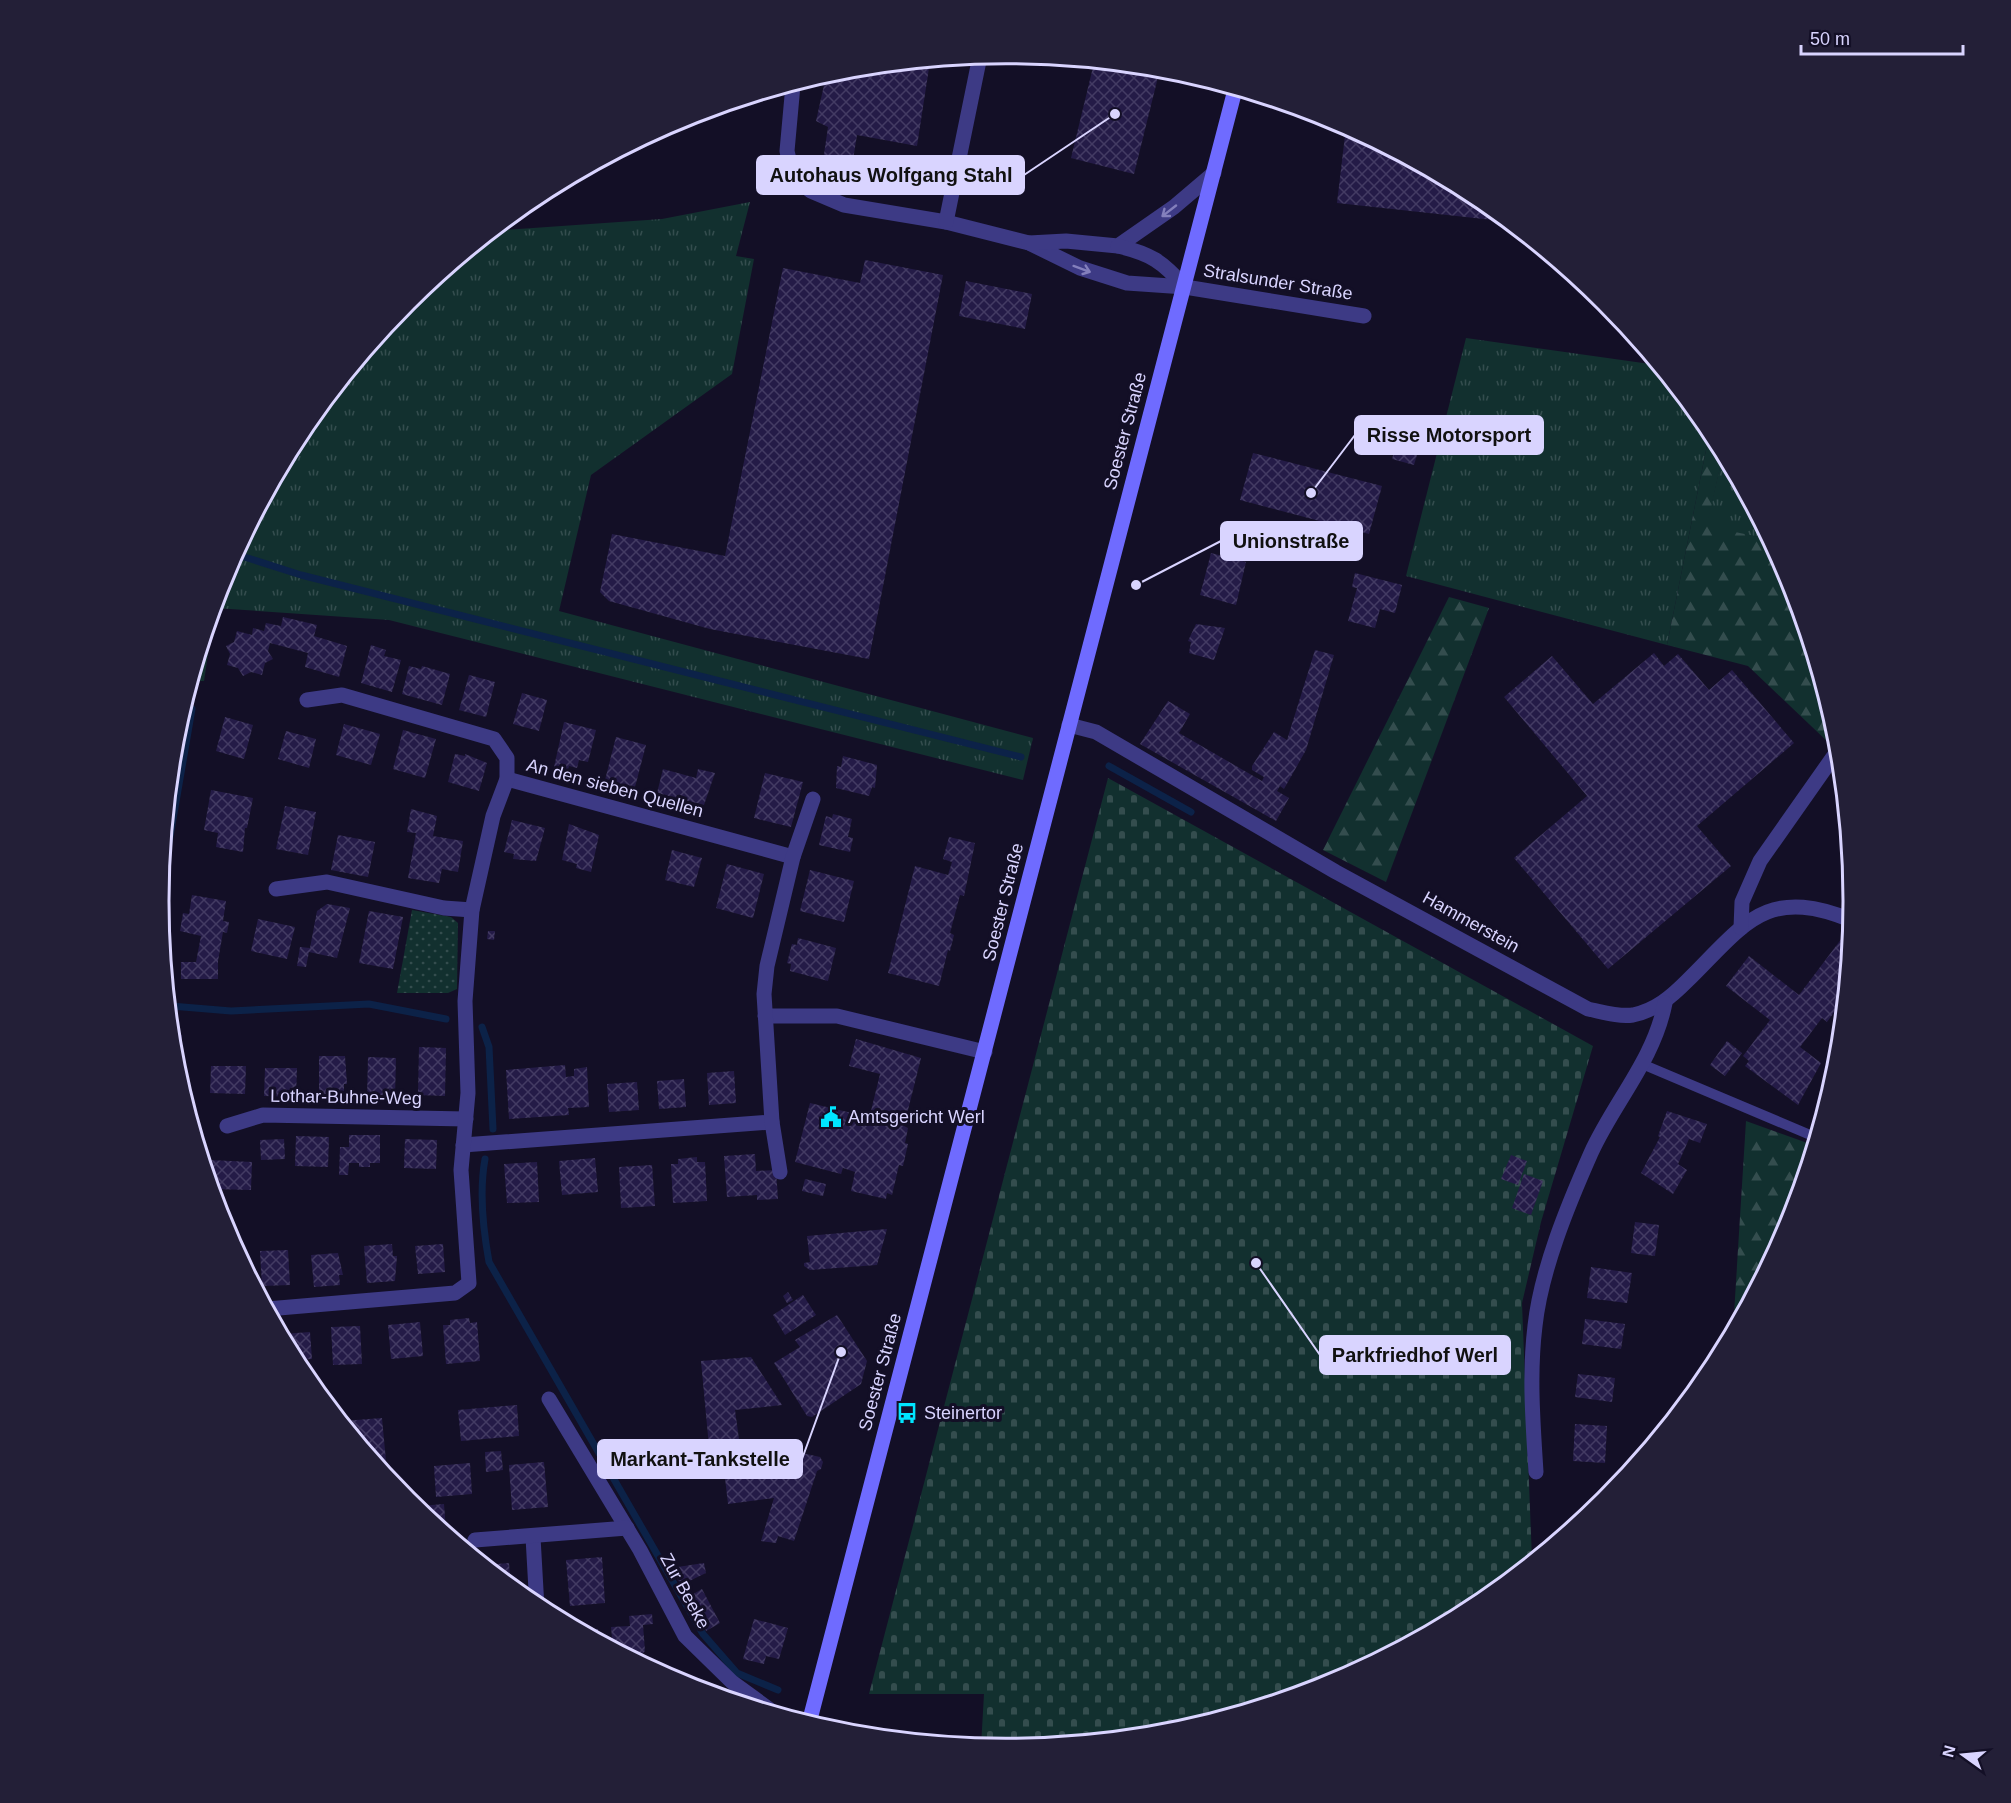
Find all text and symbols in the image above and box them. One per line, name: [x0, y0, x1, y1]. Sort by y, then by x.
scale bar: [1801, 18, 1963, 56]
text: 50 m: [1810, 29, 1850, 49]
callout: Autohaus Wolfgang Stahl: [757, 156, 1024, 194]
text: Autohaus Wolfgang Stahl: [770, 164, 1012, 186]
one-way arrow: [1162, 204, 1178, 217]
street label: Stralsunder Straße: [1202, 260, 1354, 304]
one-way arrow: [1072, 264, 1091, 275]
street label: Soester Straße: [1100, 370, 1150, 492]
callout: Risse Motorsport: [1355, 416, 1543, 454]
text: Risse Motorsport: [1367, 424, 1532, 446]
callout: Unionstraße: [1221, 522, 1362, 560]
text: Unionstraße: [1233, 530, 1349, 552]
street label: An den sieben Quellen: [524, 755, 706, 821]
street label: Soester Straße: [979, 841, 1027, 963]
street label: Hammerstein: [1419, 887, 1523, 957]
street label: Lothar-Buhne-Weg: [270, 1086, 422, 1108]
public building icon: Amtsgericht Werl: [819, 1105, 843, 1129]
place label: Amtsgericht Werl: [848, 1107, 985, 1127]
street label: Soester Straße: [855, 1311, 905, 1433]
callout: Parkfriedhof Werl: [1320, 1336, 1510, 1374]
text: Parkfriedhof Werl: [1332, 1344, 1498, 1366]
bus stop icon: Steinertor: [895, 1401, 919, 1425]
place label: Steinertor: [924, 1403, 1002, 1423]
callout: Markant-Tankstelle: [598, 1440, 802, 1478]
text: Markant-Tankstelle: [610, 1448, 790, 1470]
street label: Zur Beeke: [656, 1550, 714, 1632]
north arrow: [1933, 1725, 1993, 1785]
text: N: [1939, 1743, 1959, 1759]

